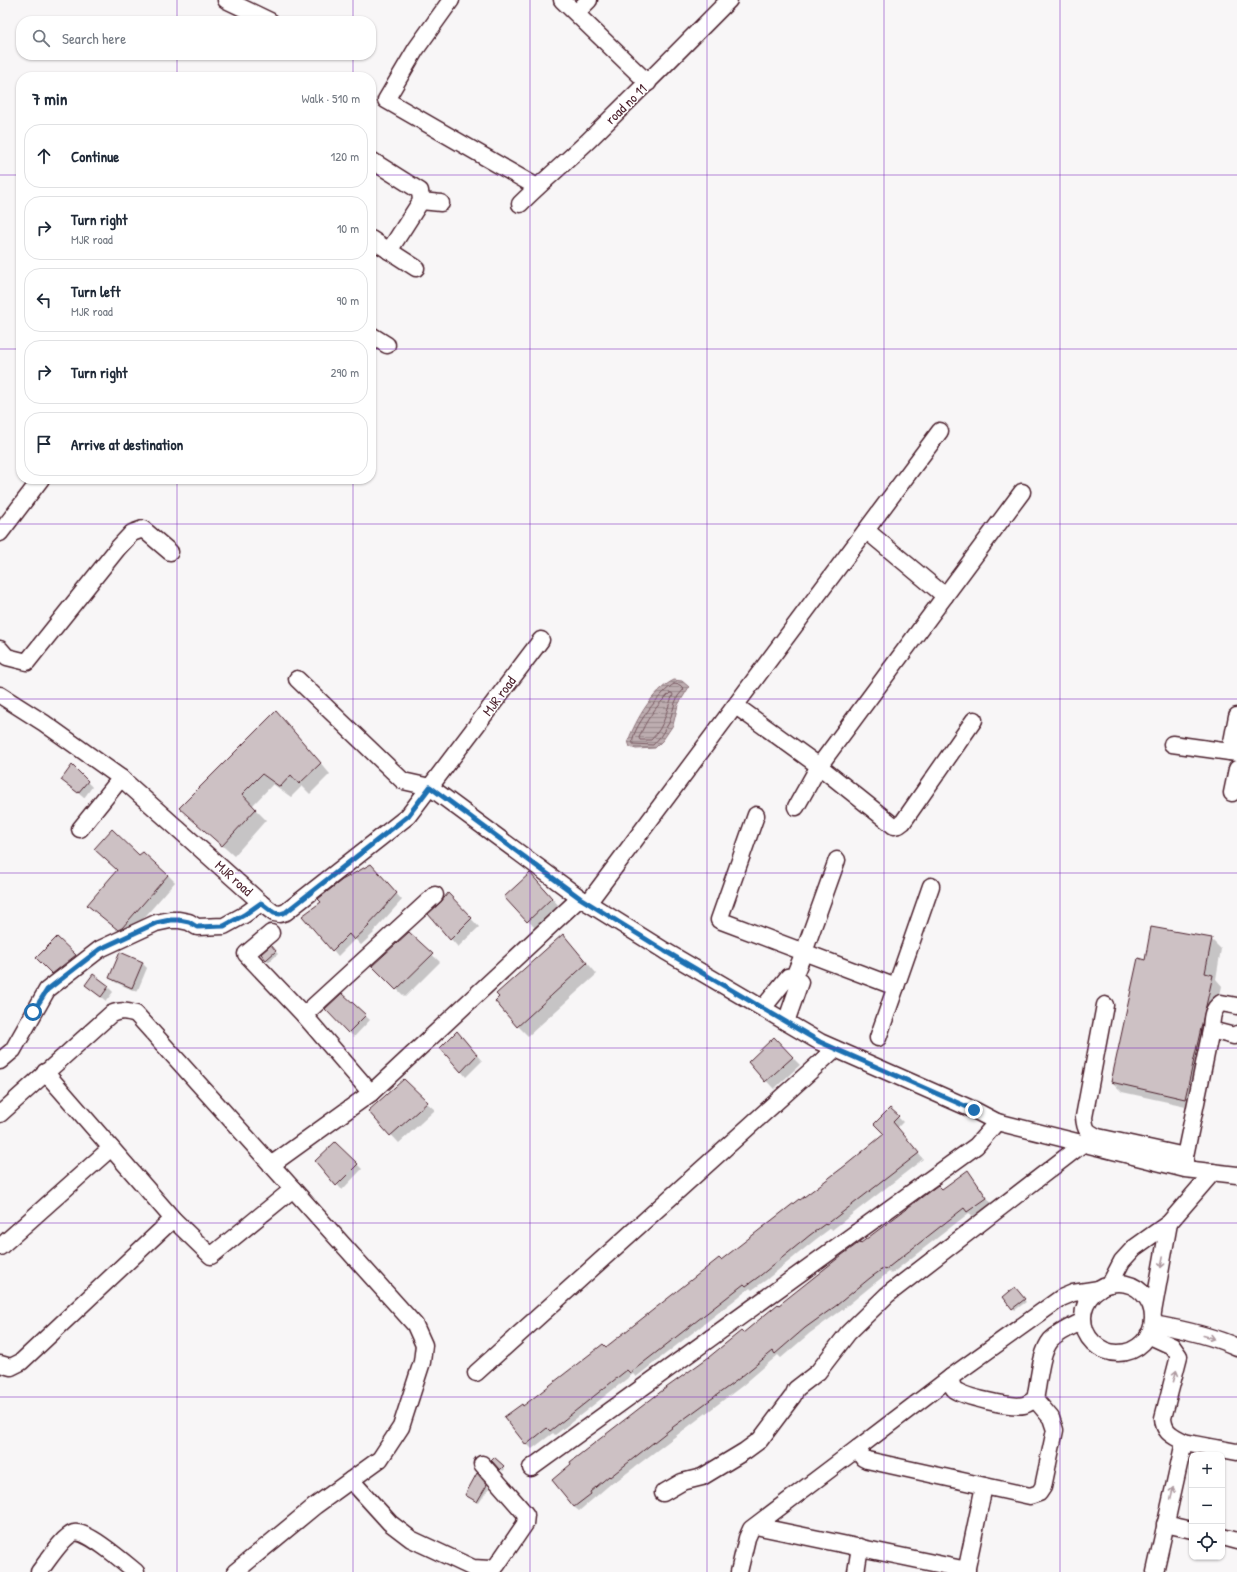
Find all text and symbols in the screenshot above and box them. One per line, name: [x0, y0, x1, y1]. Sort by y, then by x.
search box: [16, 16, 376, 60]
icon: search: [30, 27, 52, 49]
text: Search here: [62, 28, 126, 49]
street label: road no 11: [601, 79, 650, 128]
text: 7 min: [32, 87, 67, 110]
text: Walk · 510 m: [302, 89, 360, 107]
icon: ahead: [33, 145, 55, 167]
text: Continue: [71, 146, 119, 167]
text: 120 m: [331, 147, 359, 165]
text: Turn right: [71, 209, 127, 230]
icon: right: [33, 217, 55, 239]
text: 10 m: [337, 219, 359, 237]
text: MJR road: [71, 230, 113, 248]
text: Turn left: [71, 281, 121, 302]
icon: left: [33, 289, 55, 311]
text: 90 m: [337, 291, 359, 309]
text: MJR road: [71, 302, 113, 320]
icon: right: [33, 361, 55, 383]
text: Turn right: [71, 362, 127, 383]
text: 290 m: [330, 363, 359, 381]
icon: arrive: [33, 433, 55, 455]
text: Arrive at destination: [71, 434, 183, 455]
street label: MJR road: [477, 672, 520, 719]
street label: MJR road: [211, 855, 258, 900]
route start: [24, 1003, 42, 1021]
route end: [965, 1101, 983, 1119]
one-way arrow: [1158, 1255, 1166, 1268]
one-way arrow: [1203, 1334, 1216, 1341]
one-way arrow: [1171, 1370, 1179, 1383]
map controls: [1189, 1452, 1225, 1560]
button: +: [1189, 1452, 1225, 1488]
one-way arrow: [1169, 1487, 1177, 1500]
button: −: [1189, 1488, 1225, 1524]
button: locate: [1189, 1524, 1225, 1560]

